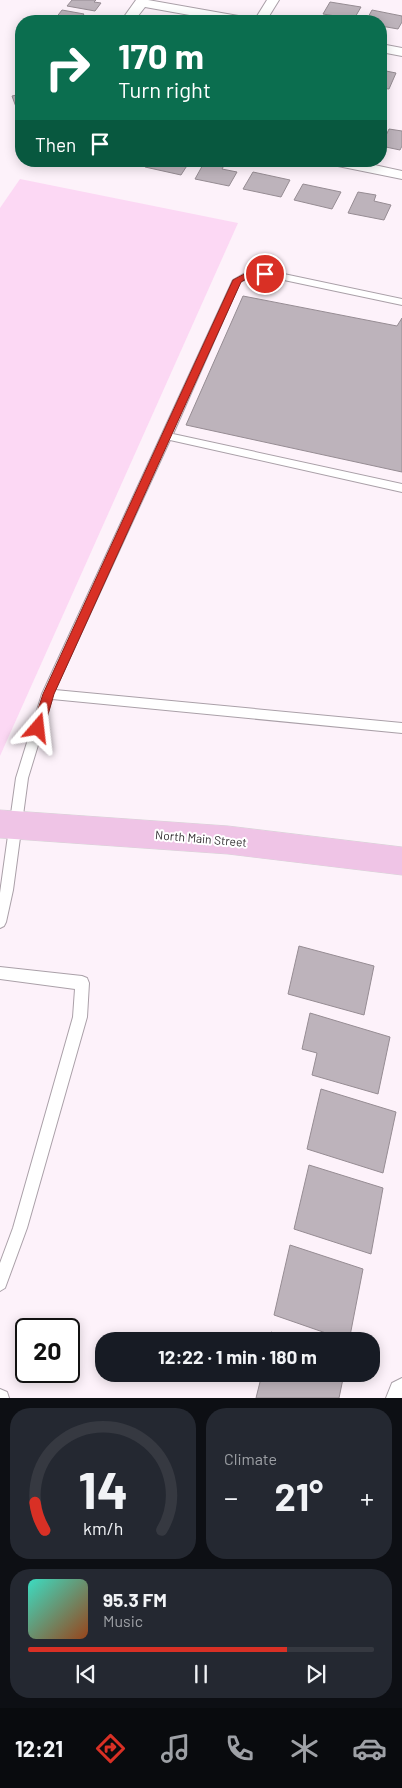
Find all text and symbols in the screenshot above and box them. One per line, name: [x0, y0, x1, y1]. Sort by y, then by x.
text: 170 m: [118, 34, 204, 76]
icon: right: [35, 35, 100, 100]
text: Turn right: [118, 76, 211, 102]
icon: arrive: [86, 130, 114, 158]
text: Then: [35, 133, 76, 156]
pin: [244, 253, 286, 295]
icon: arrive: [251, 260, 279, 288]
position arrow: [11, 701, 63, 753]
street label: North Main Street: [155, 827, 247, 849]
speed limit sign: 20: [15, 1318, 80, 1383]
text: 12:22 · 1 min · 180 m: [158, 1345, 317, 1368]
text: Climate: [224, 1449, 277, 1468]
text: 14: [78, 1457, 128, 1519]
text: 21°: [275, 1473, 323, 1519]
text: −: [224, 1480, 238, 1514]
text: +: [360, 1480, 374, 1514]
text: km/h: [83, 1517, 123, 1539]
text: 95.3 FM: [103, 1588, 167, 1611]
text: Music: [103, 1611, 143, 1630]
icon: previous: [72, 1660, 100, 1688]
icon: pause: [187, 1660, 215, 1688]
icon: next: [302, 1660, 330, 1688]
icon: directions: [93, 1731, 128, 1766]
icon: music: [158, 1731, 193, 1766]
icon: phone: [222, 1731, 257, 1766]
icon: climate: [287, 1731, 322, 1766]
icon: car: [352, 1731, 387, 1766]
text: 12:21: [15, 1735, 63, 1761]

